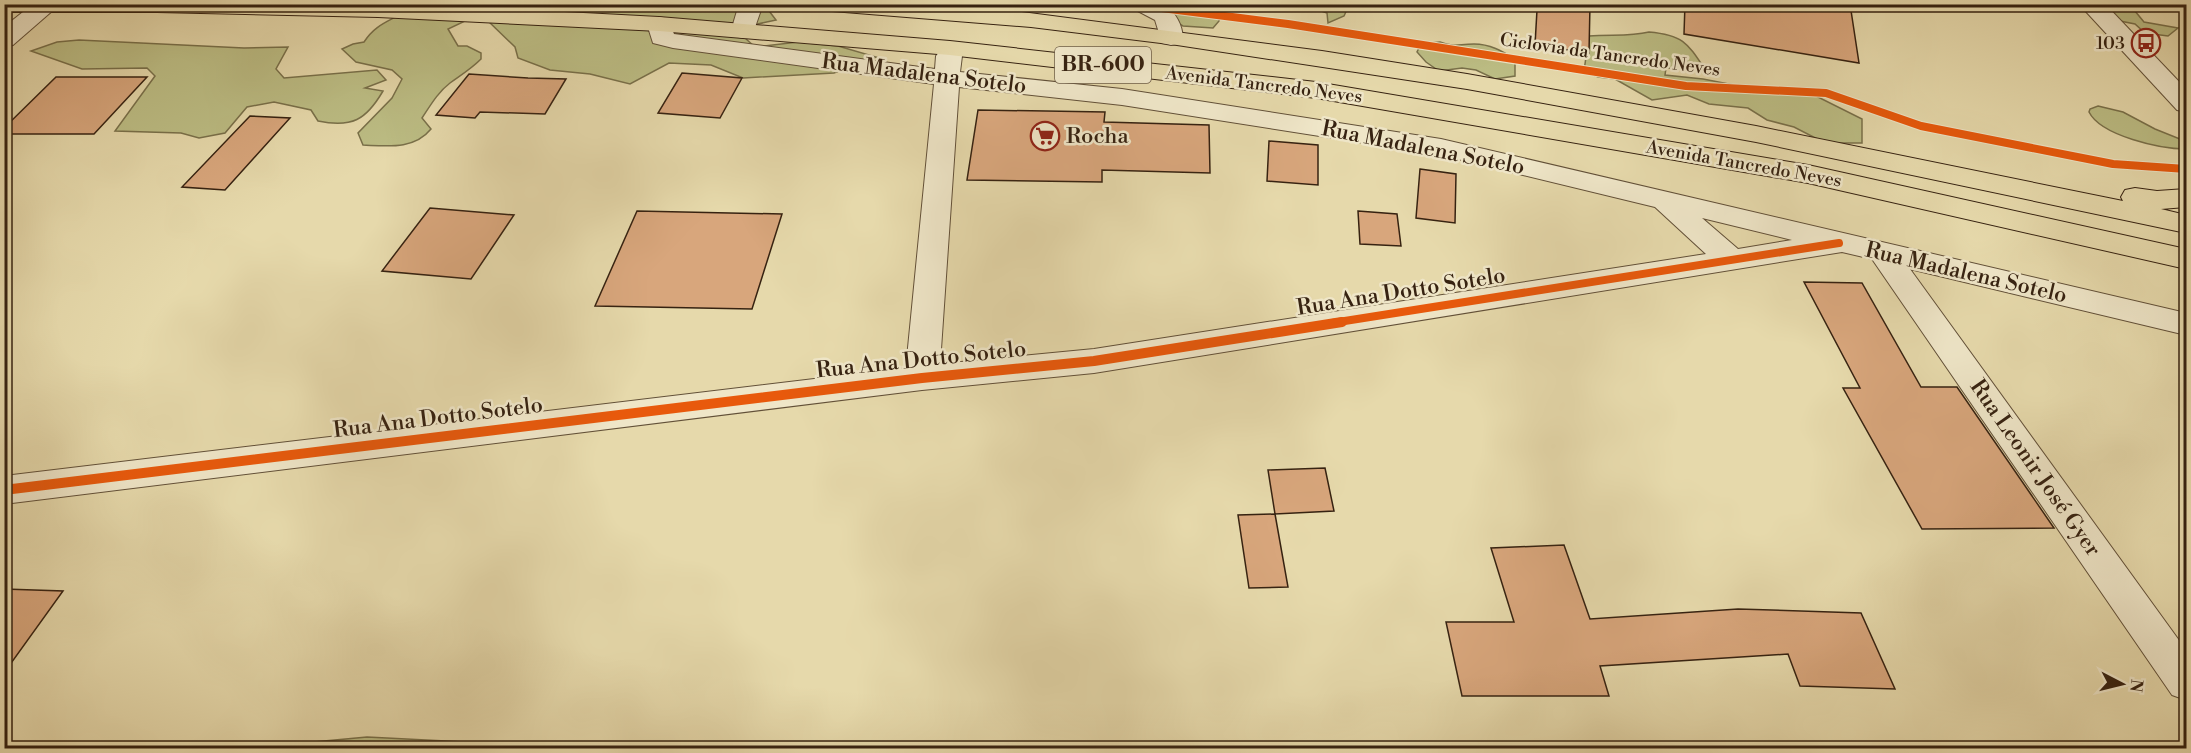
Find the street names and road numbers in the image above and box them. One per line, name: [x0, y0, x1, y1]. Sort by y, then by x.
street label: Ciclovia da Tancredo Neves: [1498, 28, 1722, 82]
road number: BR-600: [1055, 47, 1151, 83]
street label: Rua Madalena Sotelo: [820, 48, 1028, 100]
street label: Avenida Tancredo Neves: [1163, 61, 1364, 108]
street label: Rua Madalena Sotelo: [1319, 115, 1527, 181]
street label: Avenida Tancredo Neves: [1643, 135, 1844, 193]
street label: Rua Madalena Sotelo: [1862, 237, 2070, 309]
street label: Rua Ana Dotto Sotelo: [1295, 262, 1507, 322]
street label: Rua Ana Dotto Sotelo: [815, 336, 1027, 384]
street label: Rua Leonir José Gyer: [1964, 374, 2106, 562]
street label: Rua Ana Dotto Sotelo: [332, 392, 544, 444]

